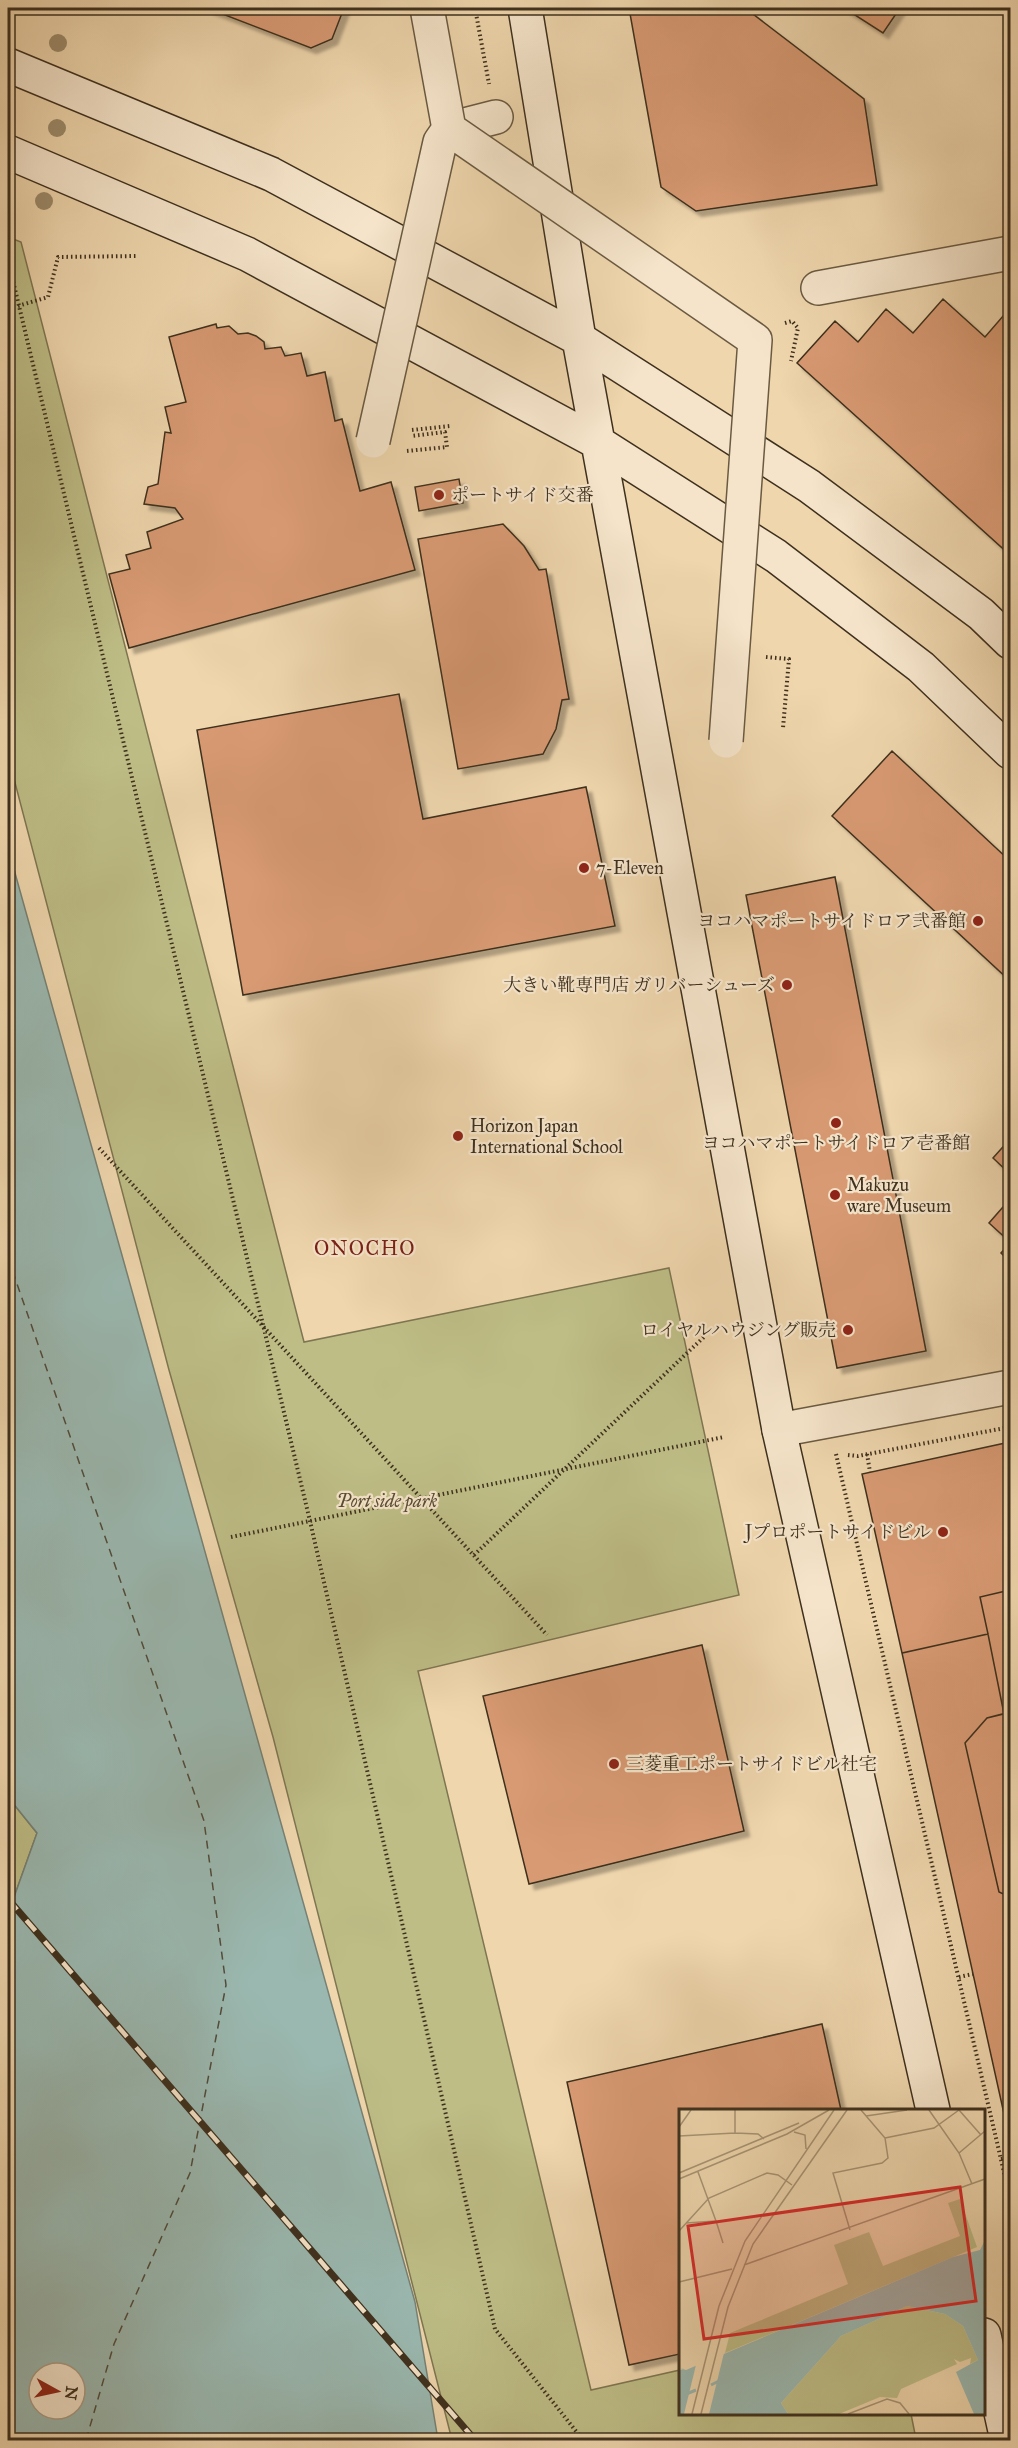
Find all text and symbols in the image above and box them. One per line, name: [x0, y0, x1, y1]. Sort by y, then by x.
place label: ポートサイド交番: [451, 484, 594, 506]
marker: ポートサイド交番: [432, 488, 446, 502]
place label: 7-Eleven: [596, 857, 664, 879]
marker: 7-Eleven: [577, 861, 591, 875]
place label: ヨコハマポートサイドロア弐番館: [697, 910, 966, 932]
marker: ヨコハマポートサイドロア弐番館: [971, 914, 985, 928]
place label: 大きい靴専門店 ガリバーシューズ: [503, 974, 775, 996]
marker: 大きい靴専門店 ガリバーシューズ: [780, 978, 794, 992]
place label: Horizon Japan International School: [470, 1115, 623, 1158]
marker: ヨコハマポートサイドロア壱番館: [829, 1116, 843, 1130]
marker: Horizon Japan International School: [451, 1129, 465, 1143]
place label: ヨコハマポートサイドロア壱番館: [702, 1132, 970, 1154]
place label: Makuzu ware Museum: [847, 1174, 951, 1217]
marker: Makuzu ware Museum: [828, 1188, 842, 1202]
district label: ONOCHO: [314, 1236, 416, 1260]
place label: ロイヤルハウジング販売: [641, 1319, 836, 1341]
marker: ロイヤルハウジング販売: [841, 1323, 855, 1337]
park label: Port side park: [337, 1490, 437, 1513]
place label: Jプロポートサイドビル: [743, 1521, 931, 1544]
marker: Jプロポートサイドビル: [936, 1525, 950, 1539]
place label: 三菱重工ポートサイドビル社宅: [626, 1753, 877, 1775]
marker: 三菱重工ポートサイドビル社宅: [607, 1757, 621, 1771]
inset map: [679, 2109, 985, 2415]
north arrow: [27, 2361, 87, 2421]
text: N: [61, 2385, 82, 2401]

